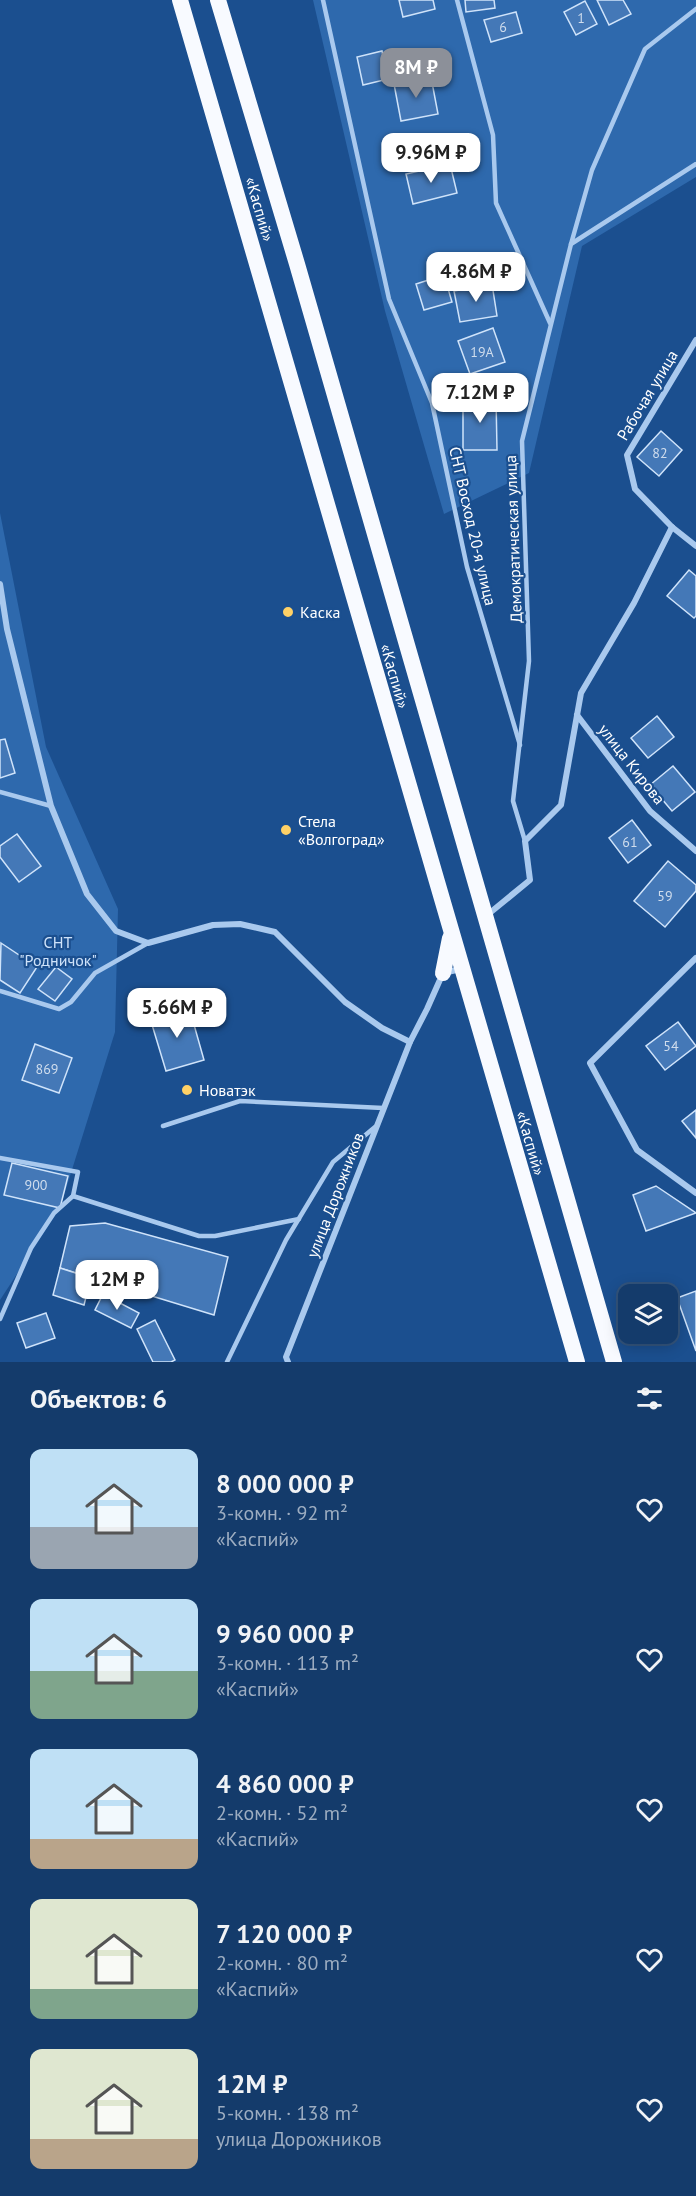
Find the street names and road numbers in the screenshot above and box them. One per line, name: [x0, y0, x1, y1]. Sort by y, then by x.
street label: «Каспий»: [241, 174, 279, 244]
street label: Рабочая улица: [612, 346, 682, 444]
street label: СНТ Восход 20-я улица: [445, 445, 501, 607]
street label: Демократическая улица: [500, 455, 526, 623]
street label: «Каспий»: [376, 641, 414, 711]
street label: улица Кирова: [594, 720, 670, 808]
street label: «Каспий»: [512, 1108, 550, 1178]
street label: улица Дорожников: [302, 1130, 368, 1260]

